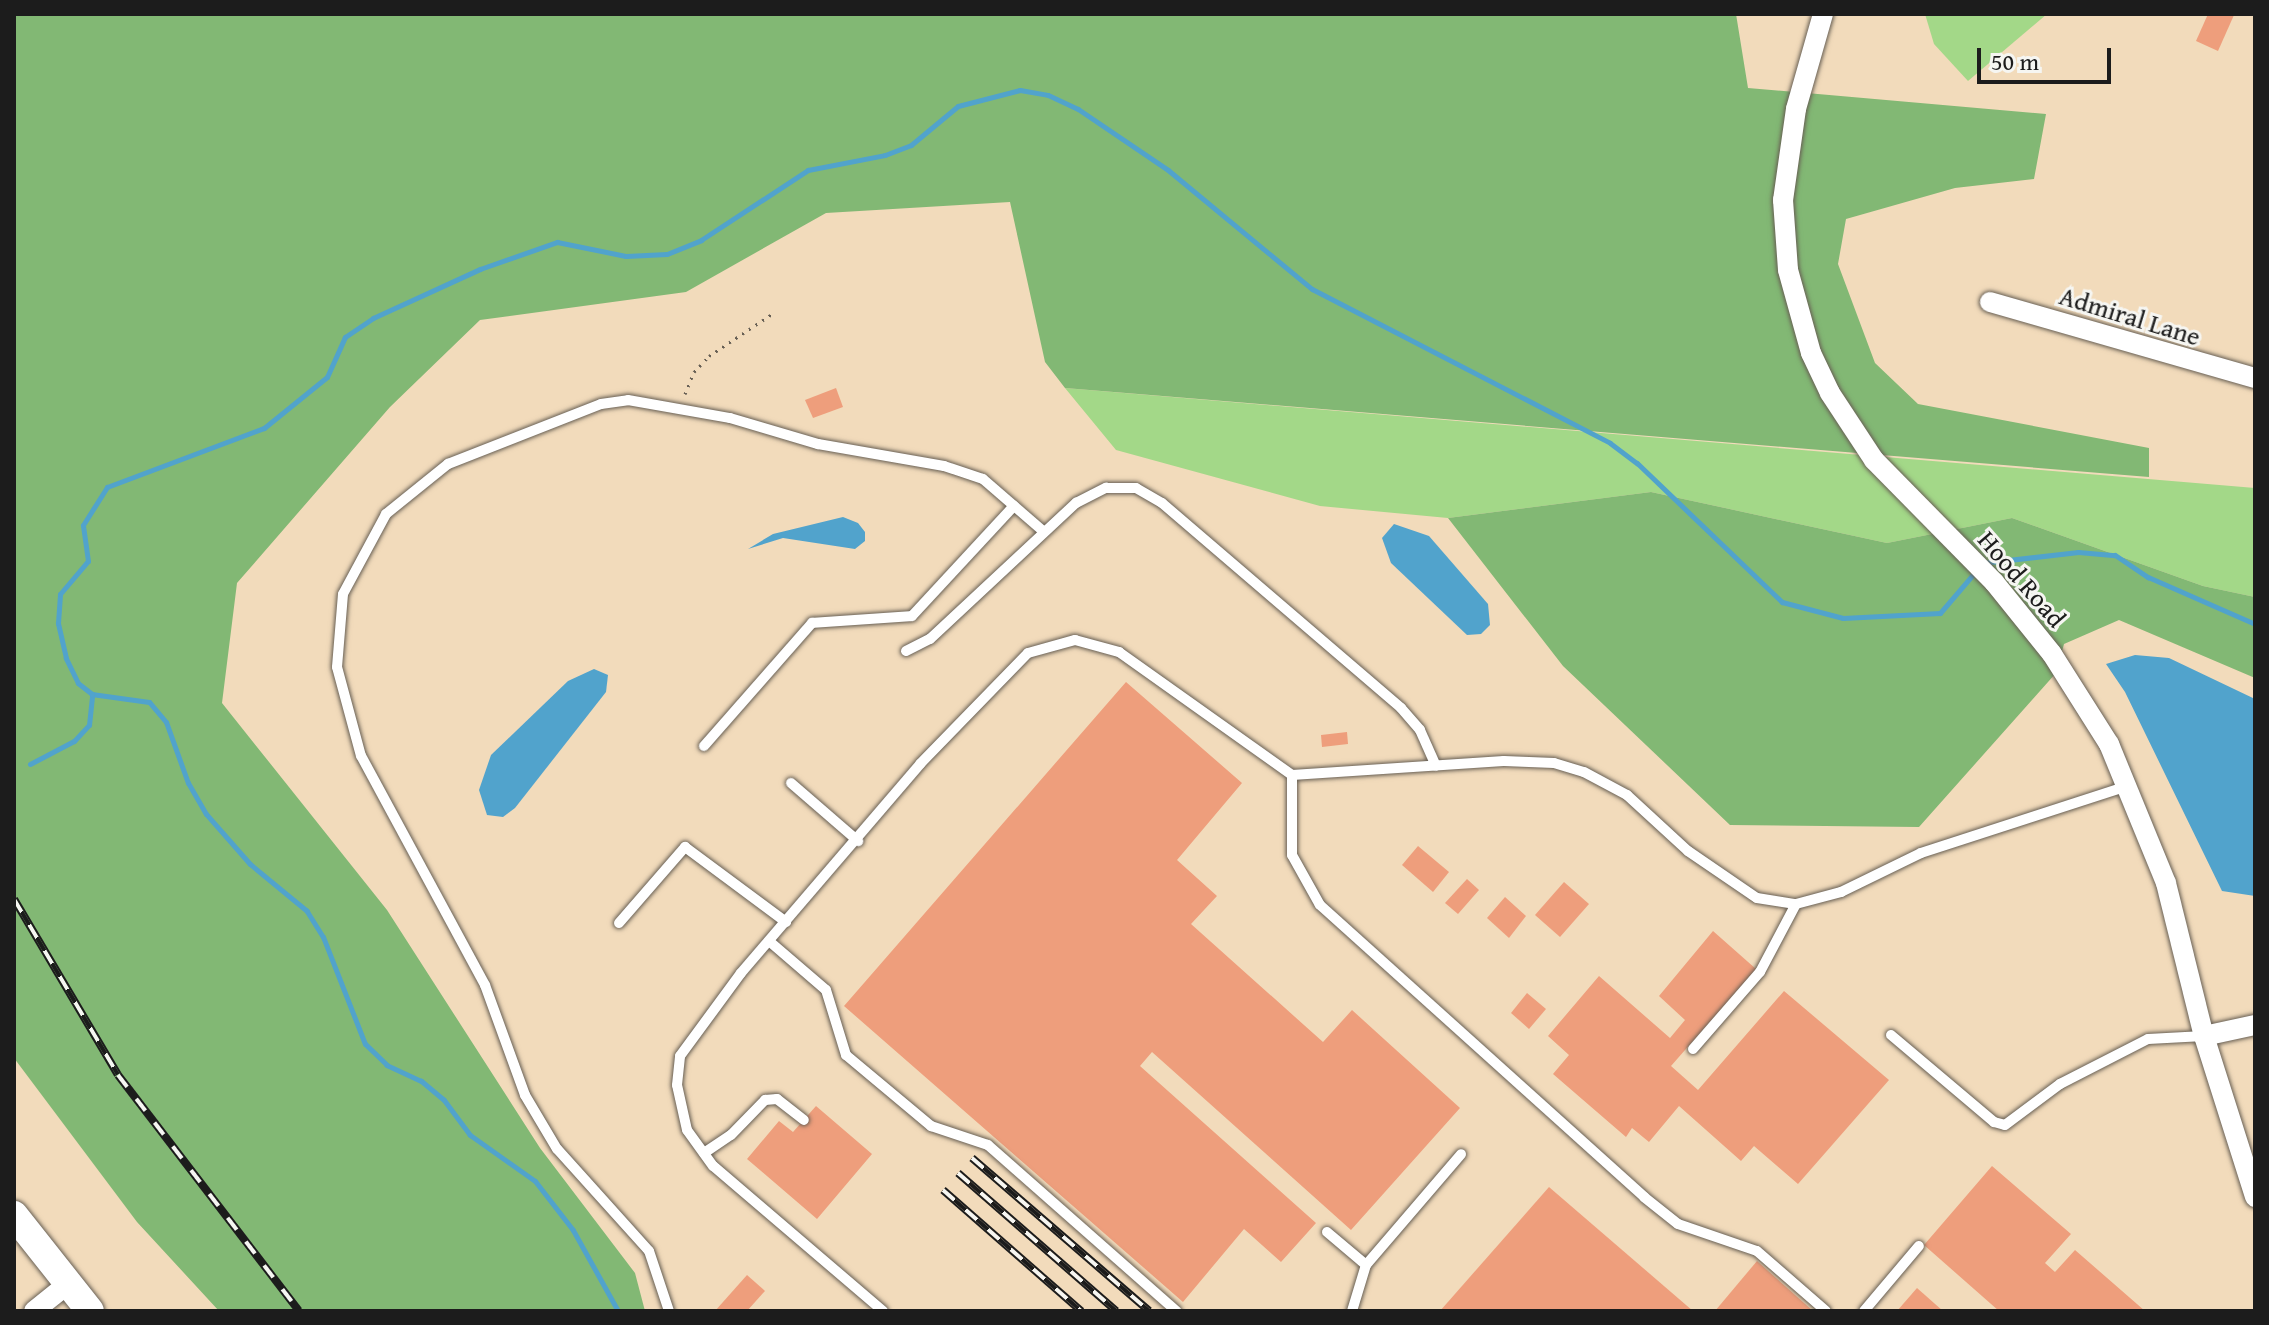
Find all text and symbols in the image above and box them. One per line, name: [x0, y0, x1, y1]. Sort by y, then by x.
scale bar: [1981, 32, 2115, 82]
text: 50 m: [1991, 44, 2039, 79]
street label: Admiral Lane: [2056, 280, 2204, 352]
street label: Hood Road: [1972, 524, 2072, 634]

